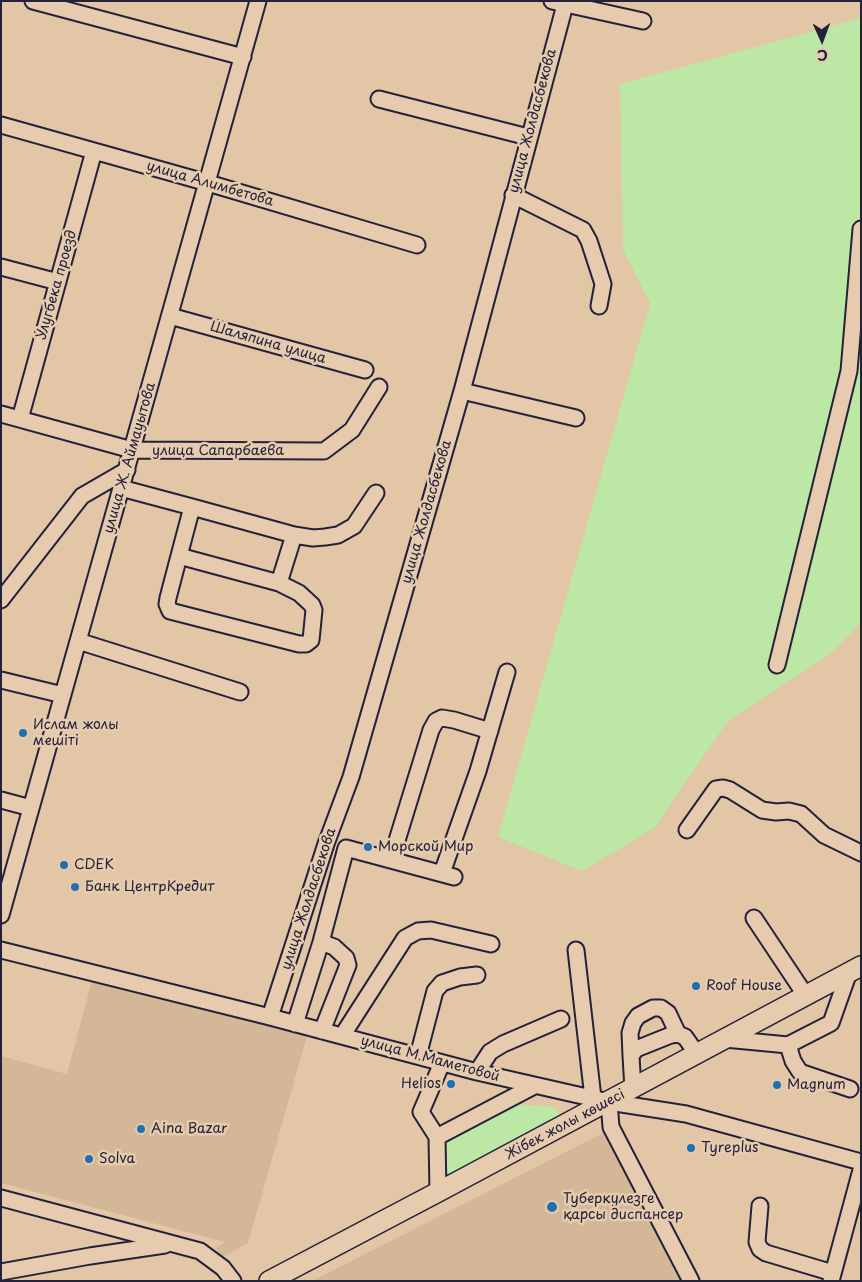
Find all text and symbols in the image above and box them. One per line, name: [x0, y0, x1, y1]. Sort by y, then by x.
north arrow: [797, 15, 847, 65]
text: С: [817, 45, 828, 66]
street label: улица Жолдасбекова: [506, 47, 560, 195]
street label: улица Алимбетова: [144, 158, 276, 210]
street label: Улугбека проезд: [33, 228, 81, 342]
street label: Шаляпина улица: [208, 318, 328, 368]
street label: улица Ж. Аймауытова: [100, 380, 160, 536]
street label: улица Жолдасбекова: [398, 438, 456, 586]
street label: улица Сапарбаева: [152, 443, 284, 459]
place label: Ислам жолы мешіті: [33, 717, 119, 750]
marker: Ислам жолы мешіті: [17, 727, 29, 739]
street label: улица Жолдасбекова: [278, 826, 340, 972]
place label: Морской Мир: [378, 839, 474, 855]
marker: Морской Мир: [362, 841, 374, 853]
place label: CDEK: [74, 857, 114, 873]
marker: CDEK: [58, 859, 70, 871]
place label: Банк ЦентрКредит: [85, 879, 214, 895]
marker: Банк ЦентрКредит: [69, 881, 81, 893]
place label: Roof House: [706, 978, 782, 994]
marker: Roof House: [690, 980, 702, 992]
street label: улица М.Маметовой: [359, 1032, 501, 1086]
place label: Helios: [401, 1076, 441, 1092]
place label: Magnum: [787, 1077, 846, 1093]
marker: Helios: [445, 1078, 457, 1090]
marker: Magnum: [771, 1079, 783, 1091]
street label: Жібек жолы көшесі: [502, 1086, 628, 1164]
place label: Aina Bazar: [151, 1121, 227, 1137]
marker: Aina Bazar: [135, 1123, 147, 1135]
place label: Tyreplus: [701, 1140, 758, 1156]
marker: Tyreplus: [685, 1142, 697, 1154]
place label: Solva: [99, 1151, 135, 1167]
marker: Solva: [83, 1153, 95, 1165]
place label: Туберкулезге қарсы диспансер: [563, 1191, 683, 1224]
marker: Туберкулезге қарсы диспансер: [545, 1200, 559, 1214]

